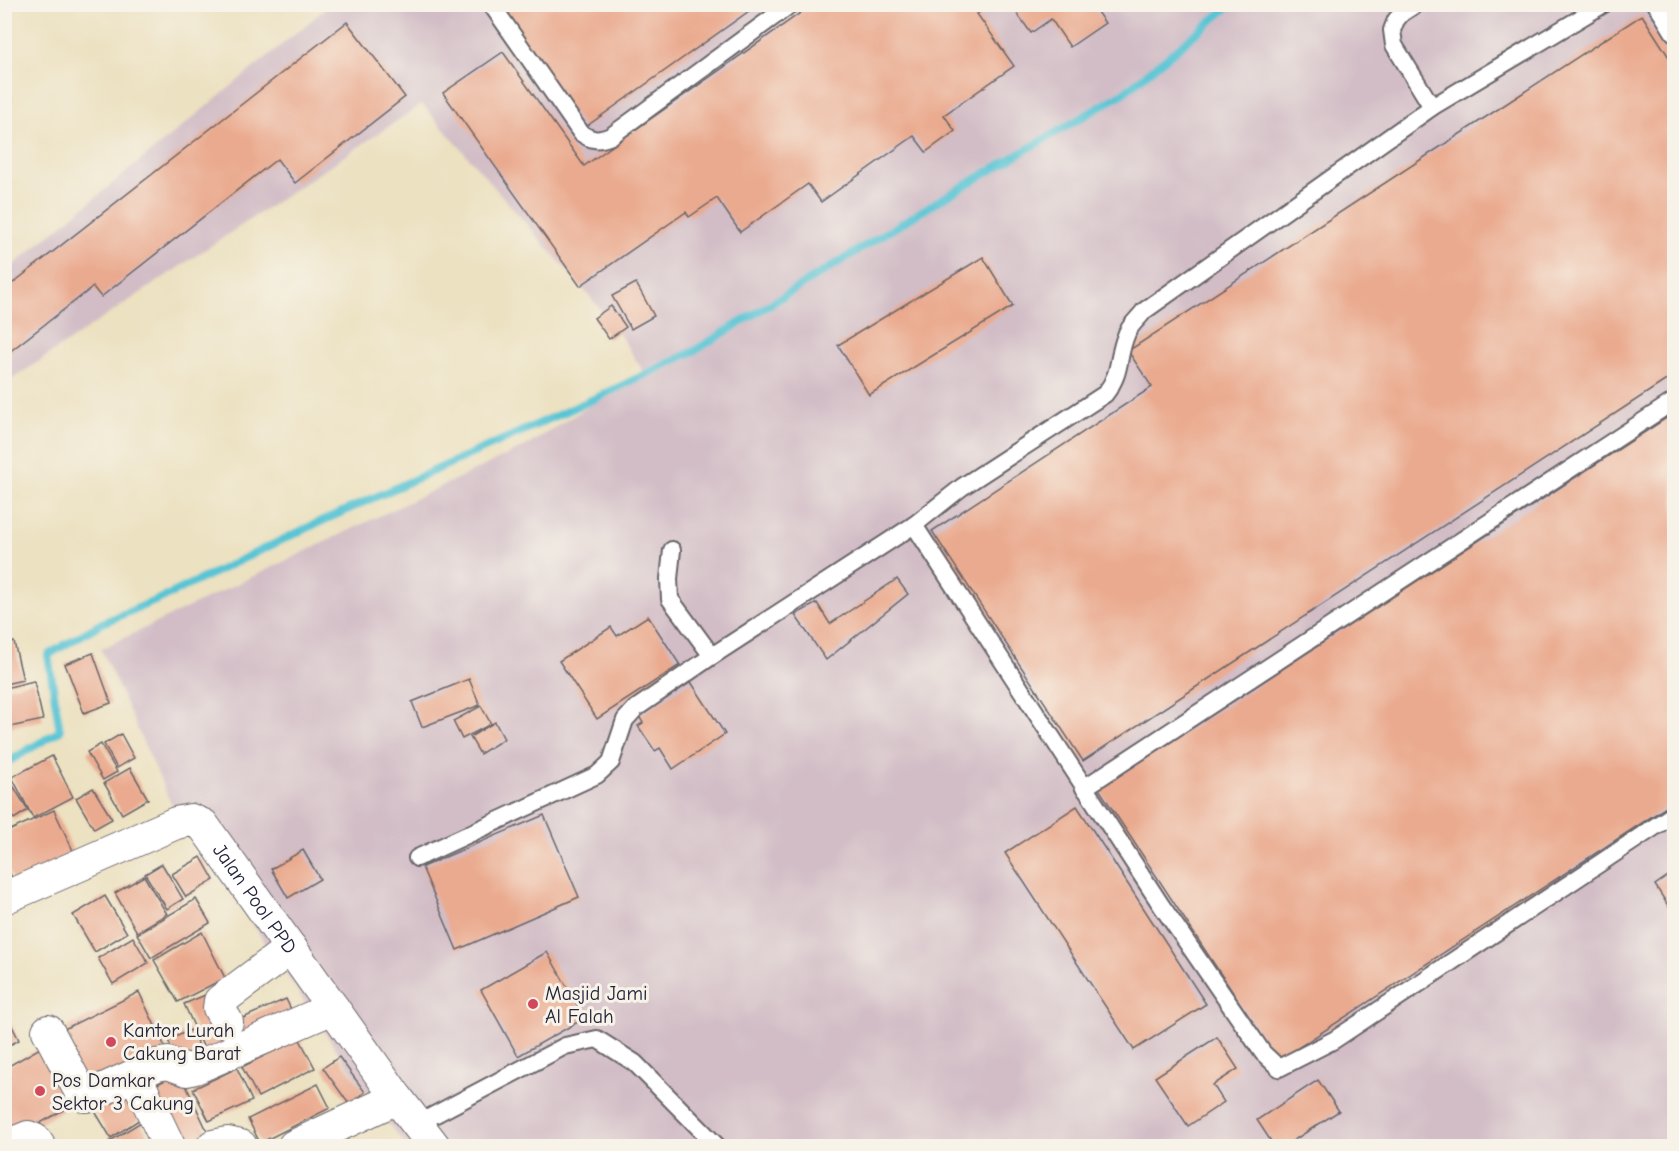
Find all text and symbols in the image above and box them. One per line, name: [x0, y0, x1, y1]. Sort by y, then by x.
street label: Jalan Pool PPD: [208, 839, 302, 958]
place label: Masjid Jami Al Falah: [545, 982, 647, 1028]
marker: Masjid Jami Al Falah: [526, 997, 540, 1011]
place label: Kantor Lurah Cakung Barat: [123, 1019, 241, 1065]
marker: Kantor Lurah Cakung Barat: [104, 1035, 118, 1049]
place label: Pos Damkar Sektor 3 Cakung: [52, 1069, 194, 1115]
marker: Pos Damkar Sektor 3 Cakung: [33, 1084, 47, 1098]

